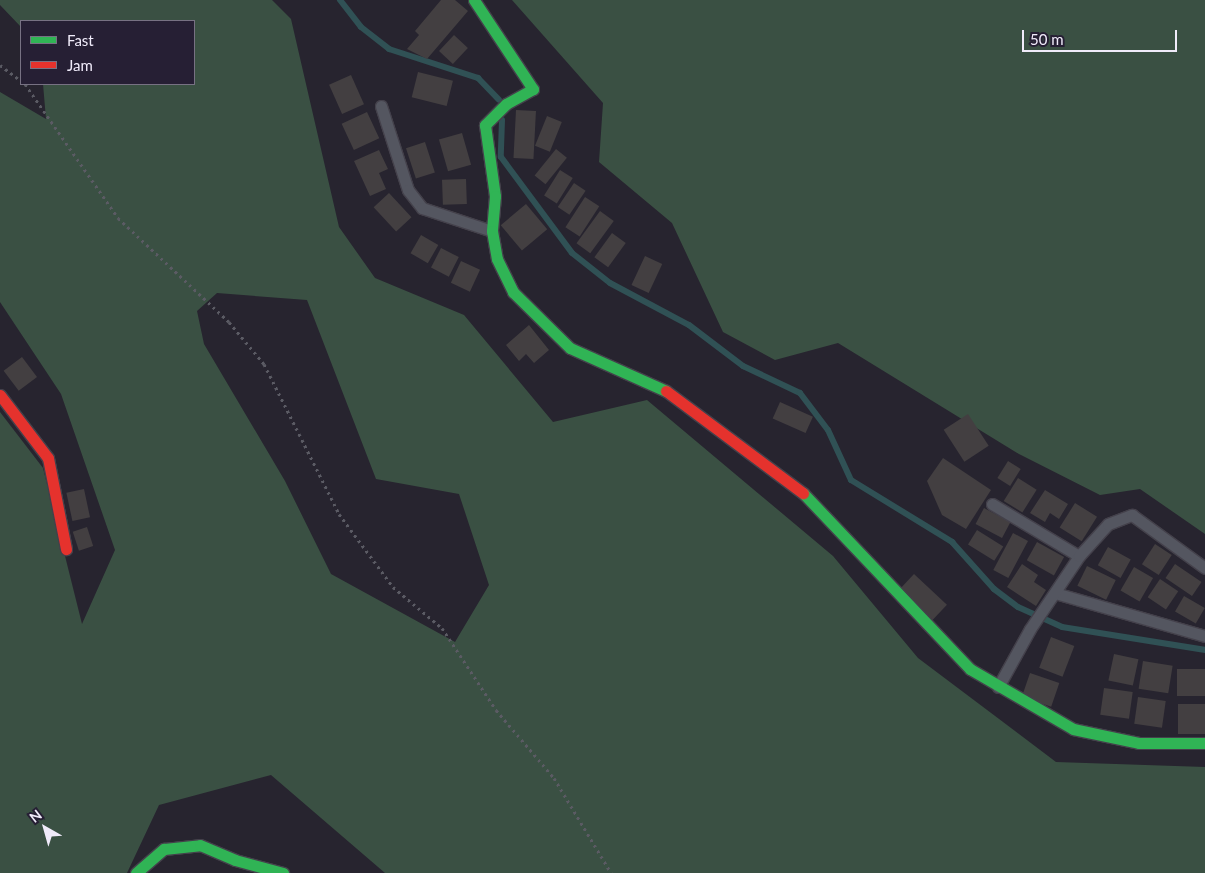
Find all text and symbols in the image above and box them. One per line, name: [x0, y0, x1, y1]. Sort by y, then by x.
legend: [20, 20, 195, 85]
scale bar: [1025, 20, 1180, 52]
text: 50 m: [1030, 30, 1064, 48]
text: Fast: [67, 31, 94, 49]
text: Jam: [67, 56, 93, 74]
north arrow: [20, 803, 70, 853]
text: N: [26, 806, 45, 826]

